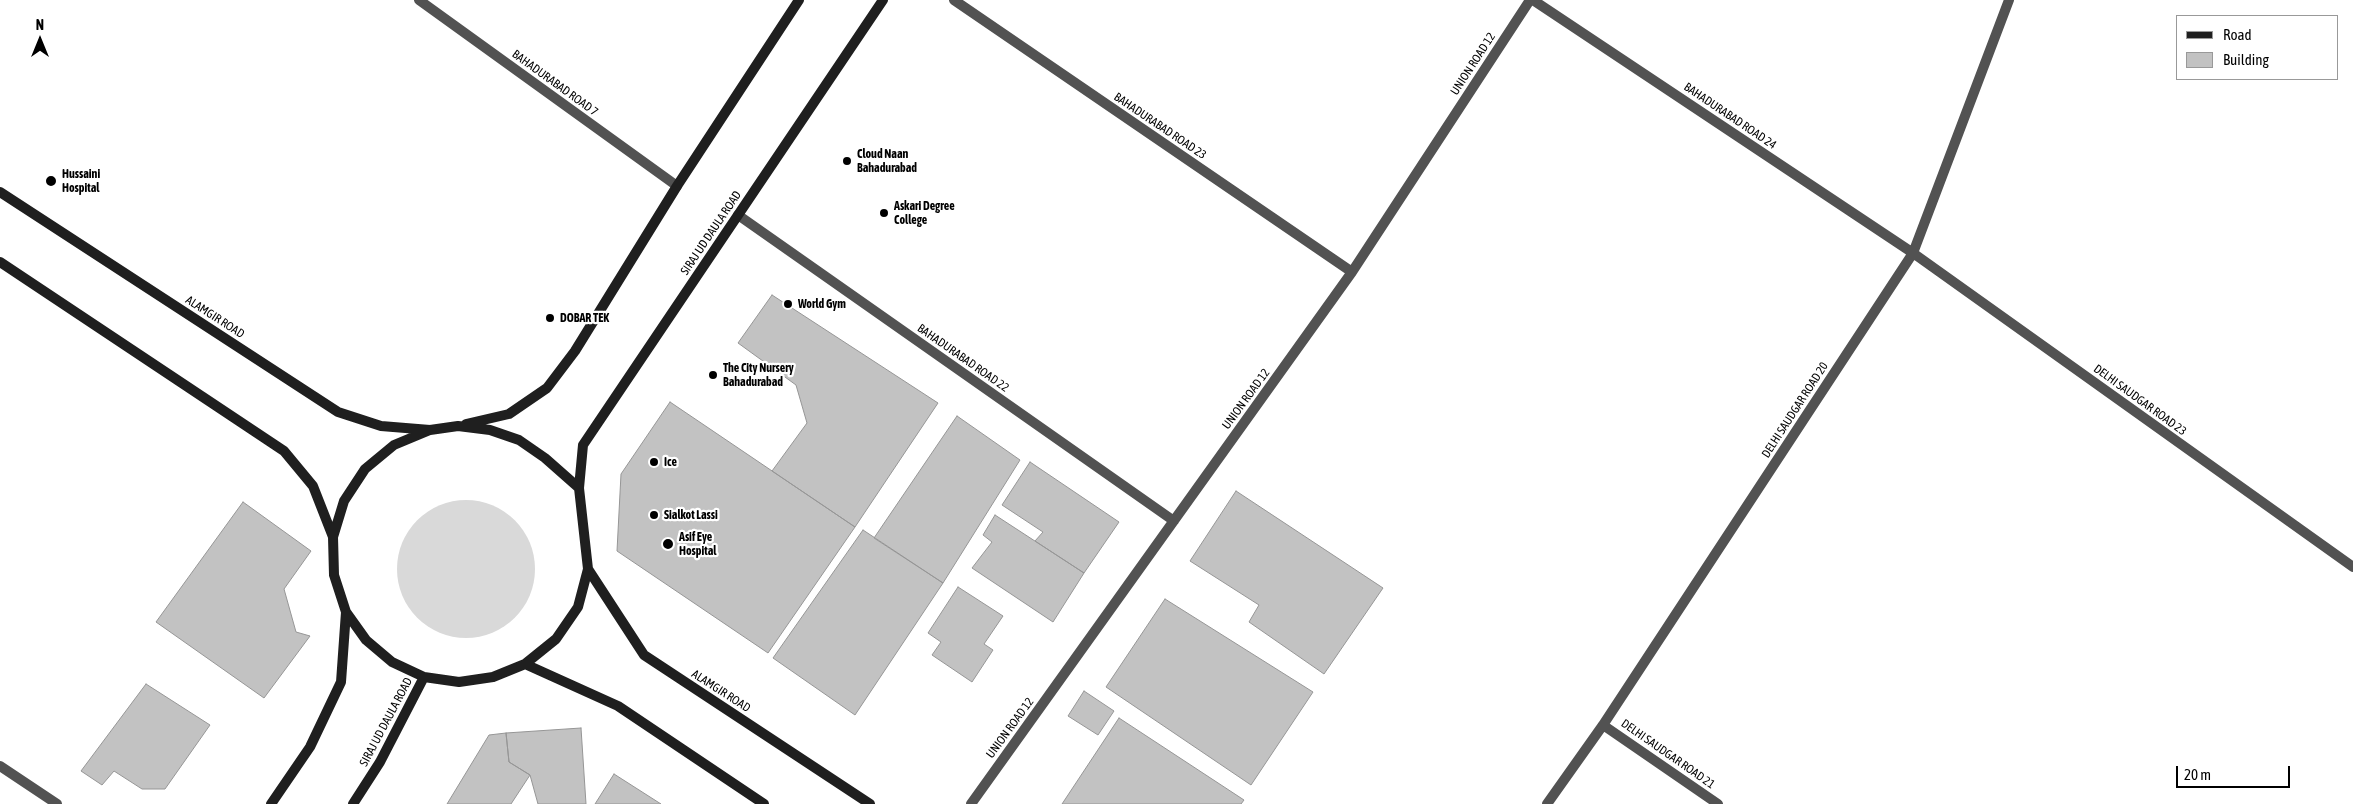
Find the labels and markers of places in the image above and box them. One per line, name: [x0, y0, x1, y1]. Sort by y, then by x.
place label: Cloud Naan Bahadurabad: [857, 147, 917, 175]
marker: Cloud Naan Bahadurabad: [841, 155, 853, 167]
place label: Hussaini Hospital: [62, 167, 100, 195]
marker: Hussaini Hospital: [44, 174, 58, 188]
place label: Askari Degree College: [894, 199, 955, 227]
marker: Askari Degree College: [878, 207, 890, 219]
place label: World Gym: [798, 297, 846, 311]
marker: World Gym: [782, 298, 794, 310]
place label: DOBAR TEK: [560, 311, 609, 325]
marker: DOBAR TEK: [544, 312, 556, 324]
place label: The City Nursery Bahadurabad: [723, 361, 794, 389]
marker: The City Nursery Bahadurabad: [707, 369, 719, 381]
place label: Ice: [664, 455, 677, 469]
marker: Ice: [648, 456, 660, 468]
place label: Sialkot Lassi: [664, 508, 718, 522]
marker: Sialkot Lassi: [648, 509, 660, 521]
place label: Asif Eye Hospital: [679, 530, 717, 558]
marker: Asif Eye Hospital: [661, 537, 675, 551]

